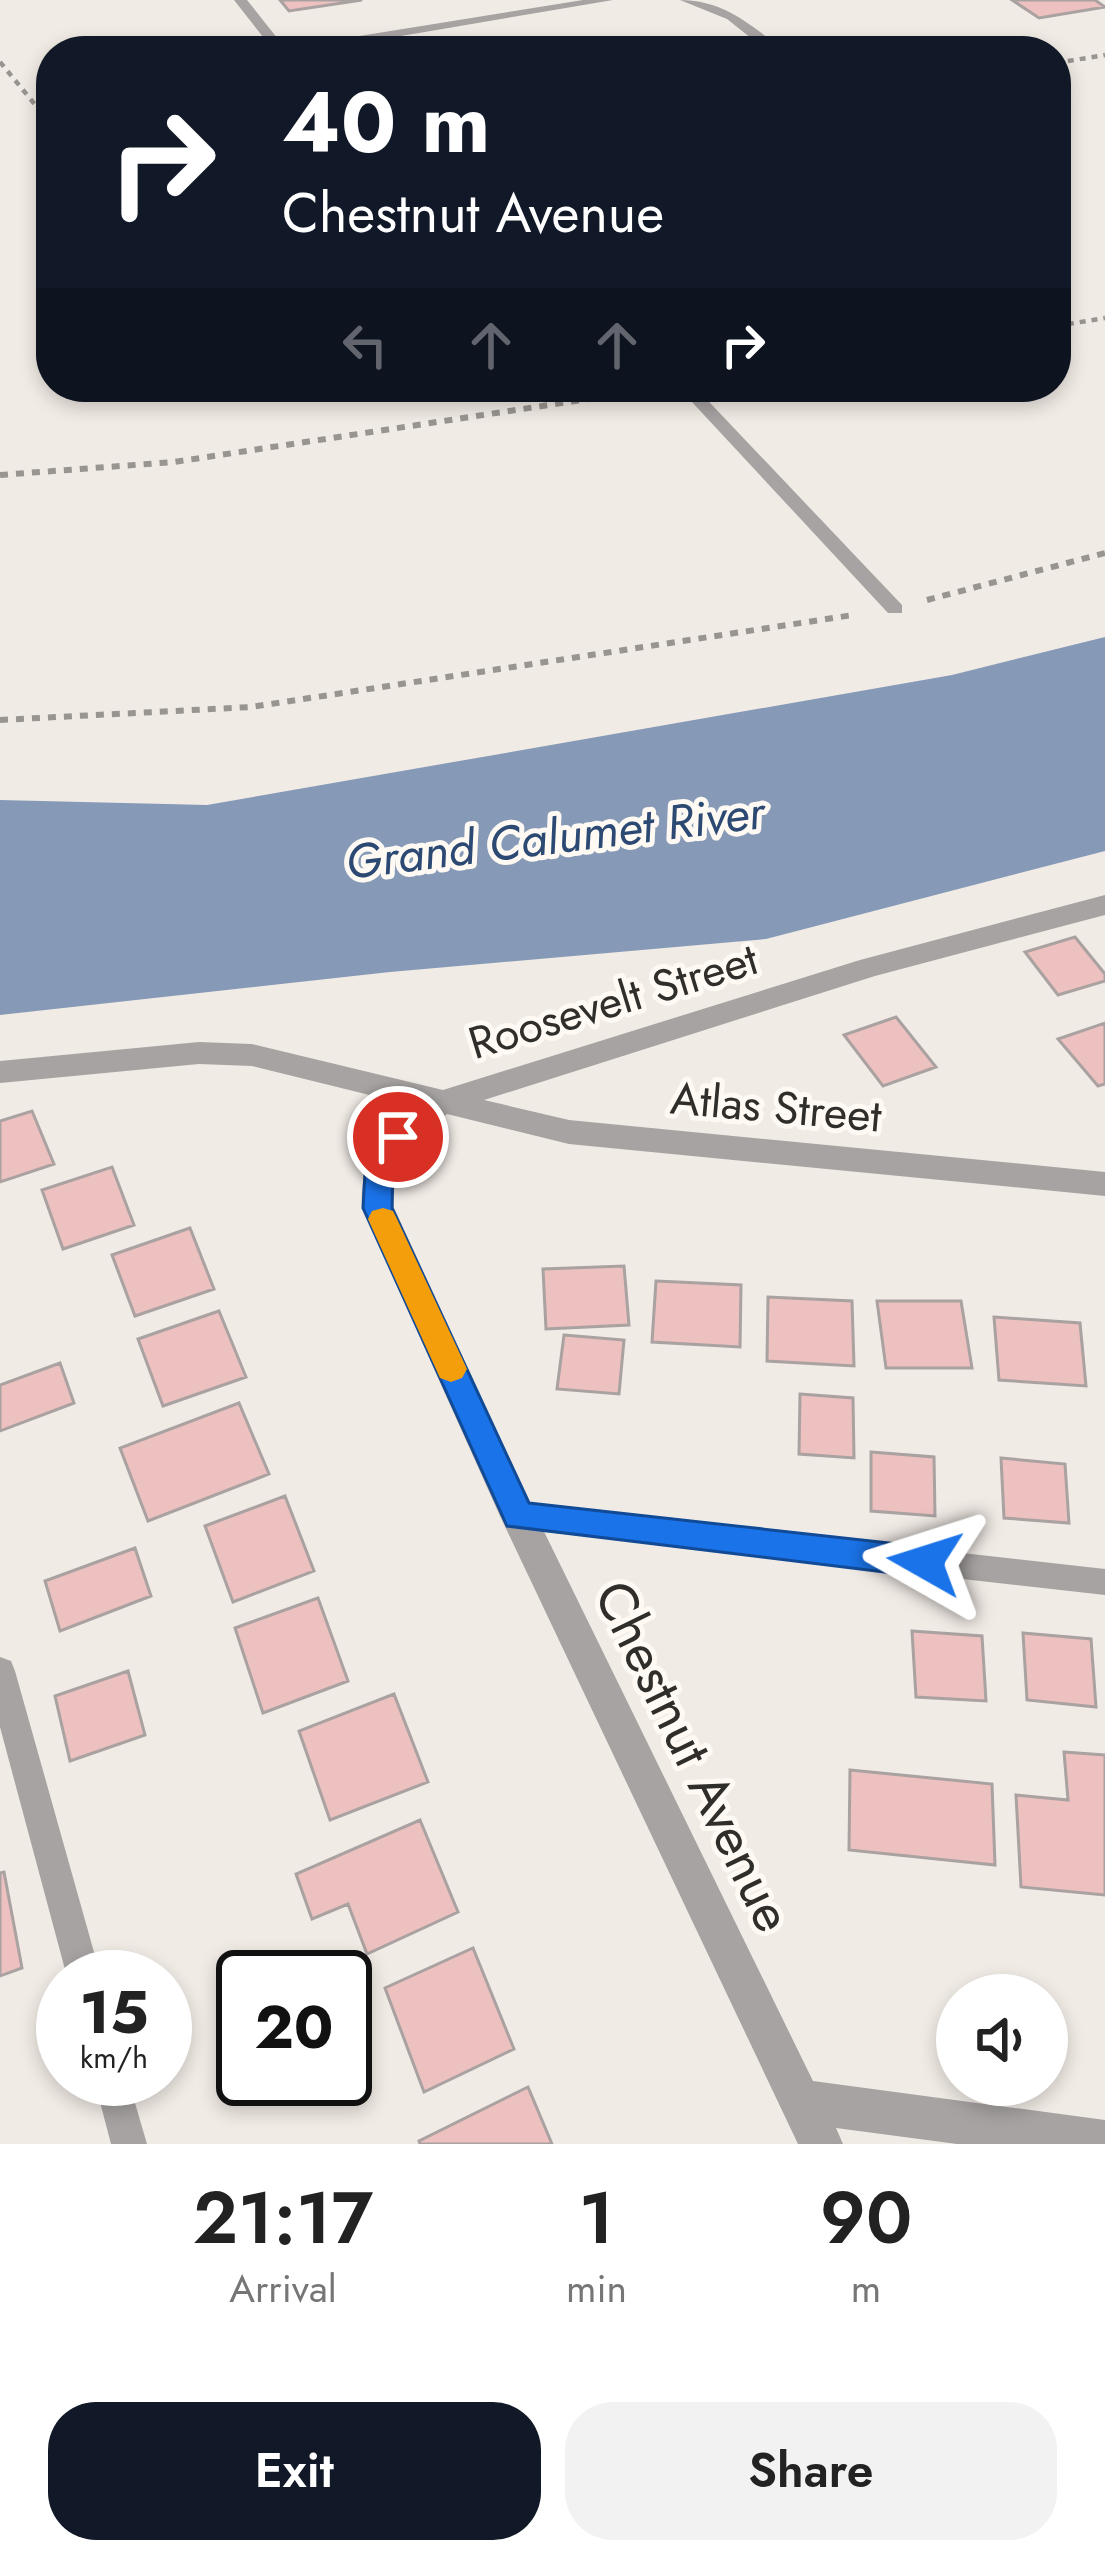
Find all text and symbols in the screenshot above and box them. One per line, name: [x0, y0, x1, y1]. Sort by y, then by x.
text: 40 m: [282, 62, 490, 184]
icon: right: [84, 84, 240, 240]
text: Chestnut Avenue: [282, 174, 664, 252]
icon: left: [332, 312, 398, 378]
icon: ahead: [458, 312, 524, 378]
icon: ahead: [584, 312, 650, 378]
icon: right: [710, 312, 776, 378]
water label: Grand Calumet River: [342, 777, 771, 897]
street label: Roosevelt Street: [460, 926, 766, 1076]
street label: Atlas Street: [668, 1065, 884, 1149]
pin: [347, 1086, 449, 1188]
icon: arrive: [365, 1104, 431, 1170]
position arrow: [862, 1499, 988, 1625]
street label: Chestnut Avenue: [575, 1567, 813, 1945]
speed limit sign: 20: [216, 1950, 372, 2106]
text: 15: [79, 1969, 149, 2056]
map controls: [936, 1974, 1068, 2106]
button: sound: [936, 1974, 1068, 2106]
text: km/h: [80, 2036, 148, 2079]
text: 21:17: [193, 2166, 373, 2270]
text: 1: [579, 2166, 614, 2270]
text: 90: [820, 2166, 912, 2270]
text: Arrival: [229, 2260, 337, 2317]
text: min: [566, 2260, 627, 2317]
text: m: [851, 2260, 881, 2317]
button: Exit: [48, 2402, 541, 2540]
button: Share: [565, 2402, 1057, 2540]

